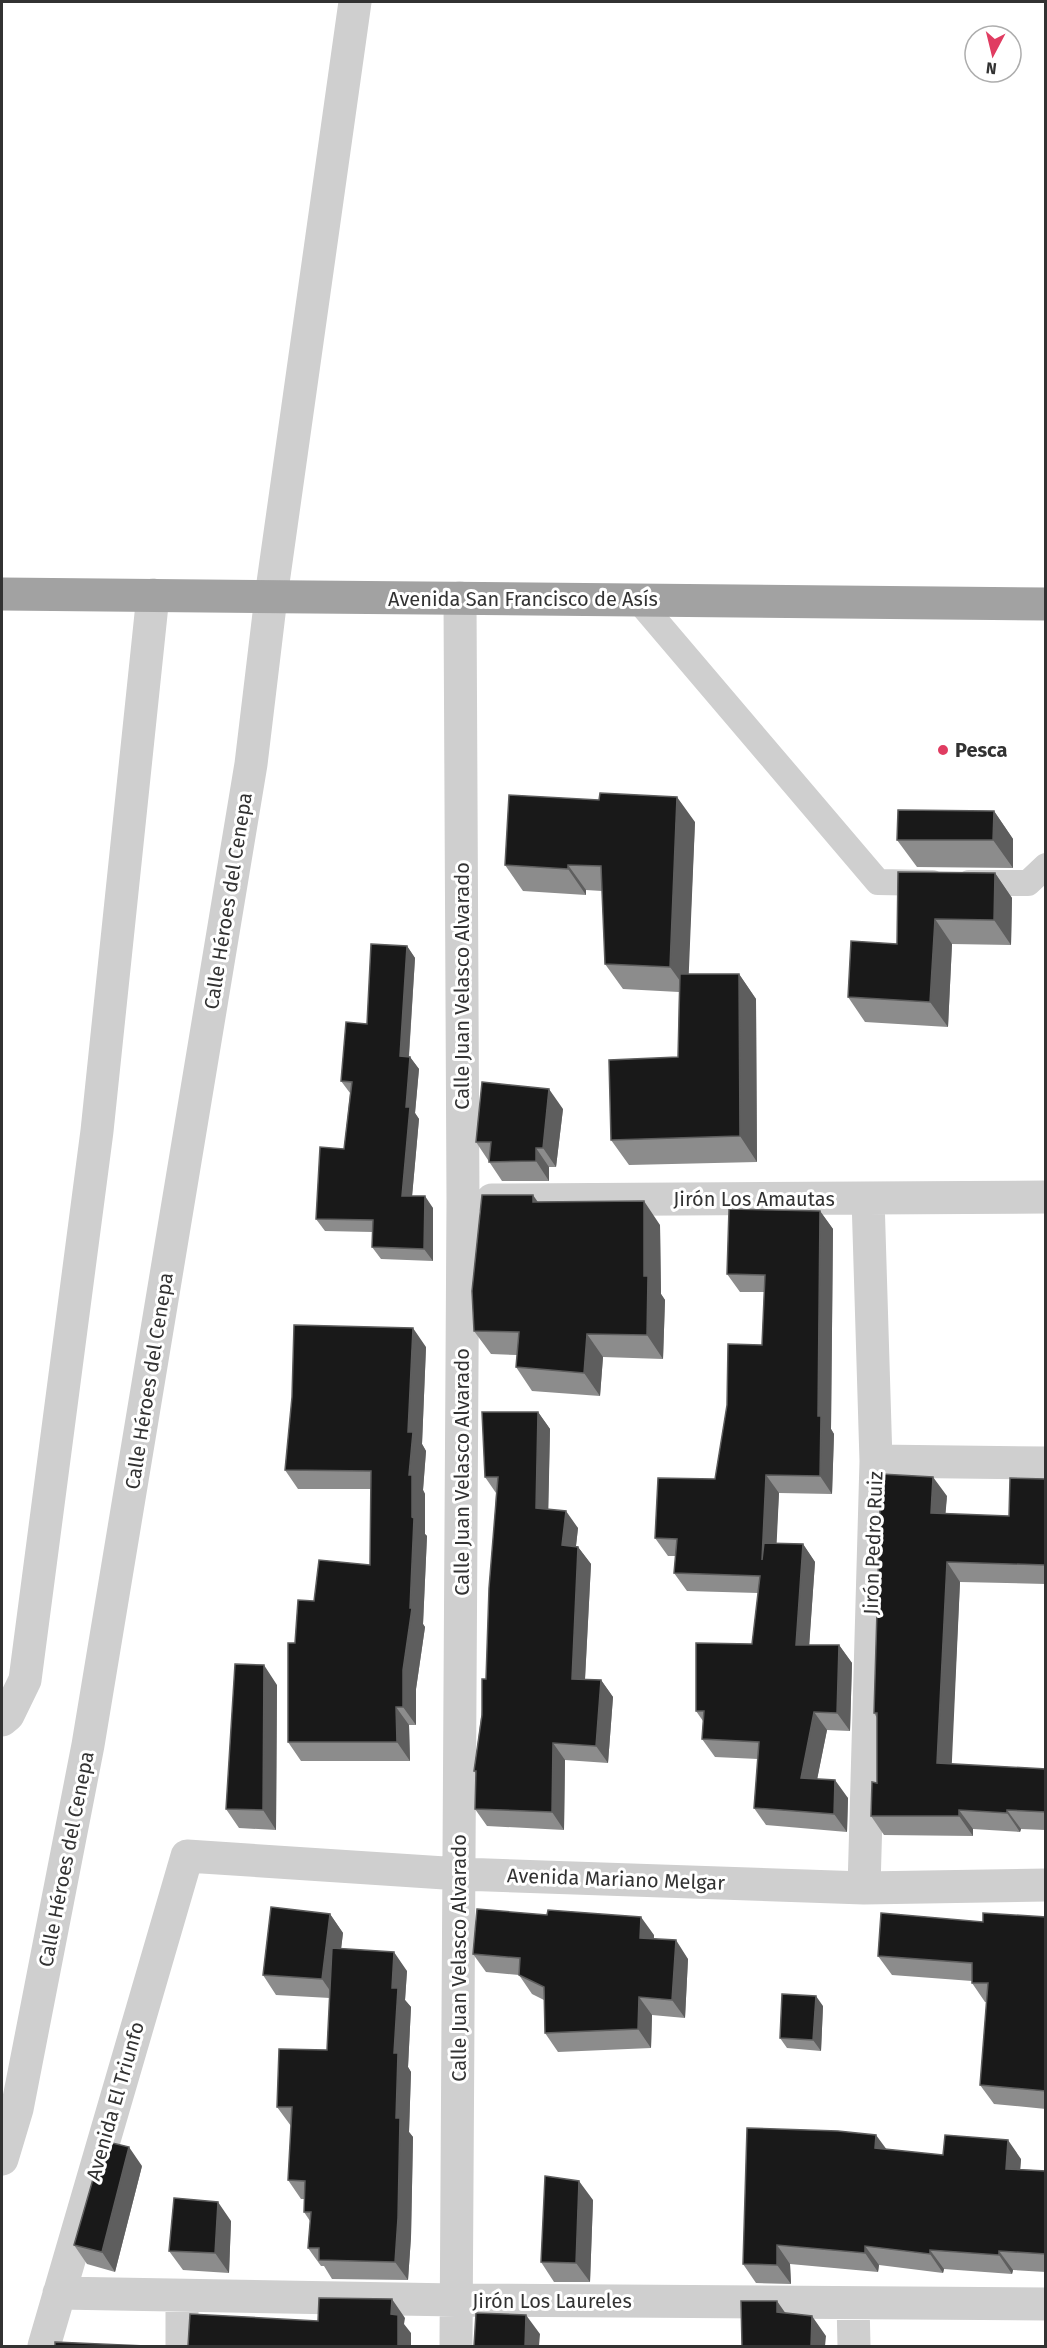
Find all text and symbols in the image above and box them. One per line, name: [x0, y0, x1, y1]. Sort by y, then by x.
north arrow: [963, 24, 1023, 84]
text: N: [985, 58, 998, 78]
street label: Avenida San Francisco de Asís: [388, 587, 658, 611]
place label: Pesca: [955, 738, 1007, 762]
marker: Pesca: [936, 743, 950, 757]
street label: Calle Héroes del Cenepa: [199, 791, 257, 1011]
street label: Calle Juan Velasco Alvarado: [450, 862, 474, 1110]
street label: Jirón Los Amautas: [673, 1187, 835, 1211]
street label: Calle Héroes del Cenepa: [120, 1271, 178, 1491]
street label: Calle Juan Velasco Alvarado: [450, 1348, 474, 1596]
street label: Jirón Pedro Ruiz: [859, 1471, 888, 1615]
street label: Calle Héroes del Cenepa: [33, 1749, 99, 1969]
street label: Calle Juan Velasco Alvarado: [447, 1834, 471, 2082]
street label: Avenida Mariano Melgar: [507, 1863, 726, 1895]
street label: Avenida El Triunfo: [81, 2019, 149, 2183]
street label: Jirón Los Laureles: [472, 2289, 632, 2313]

